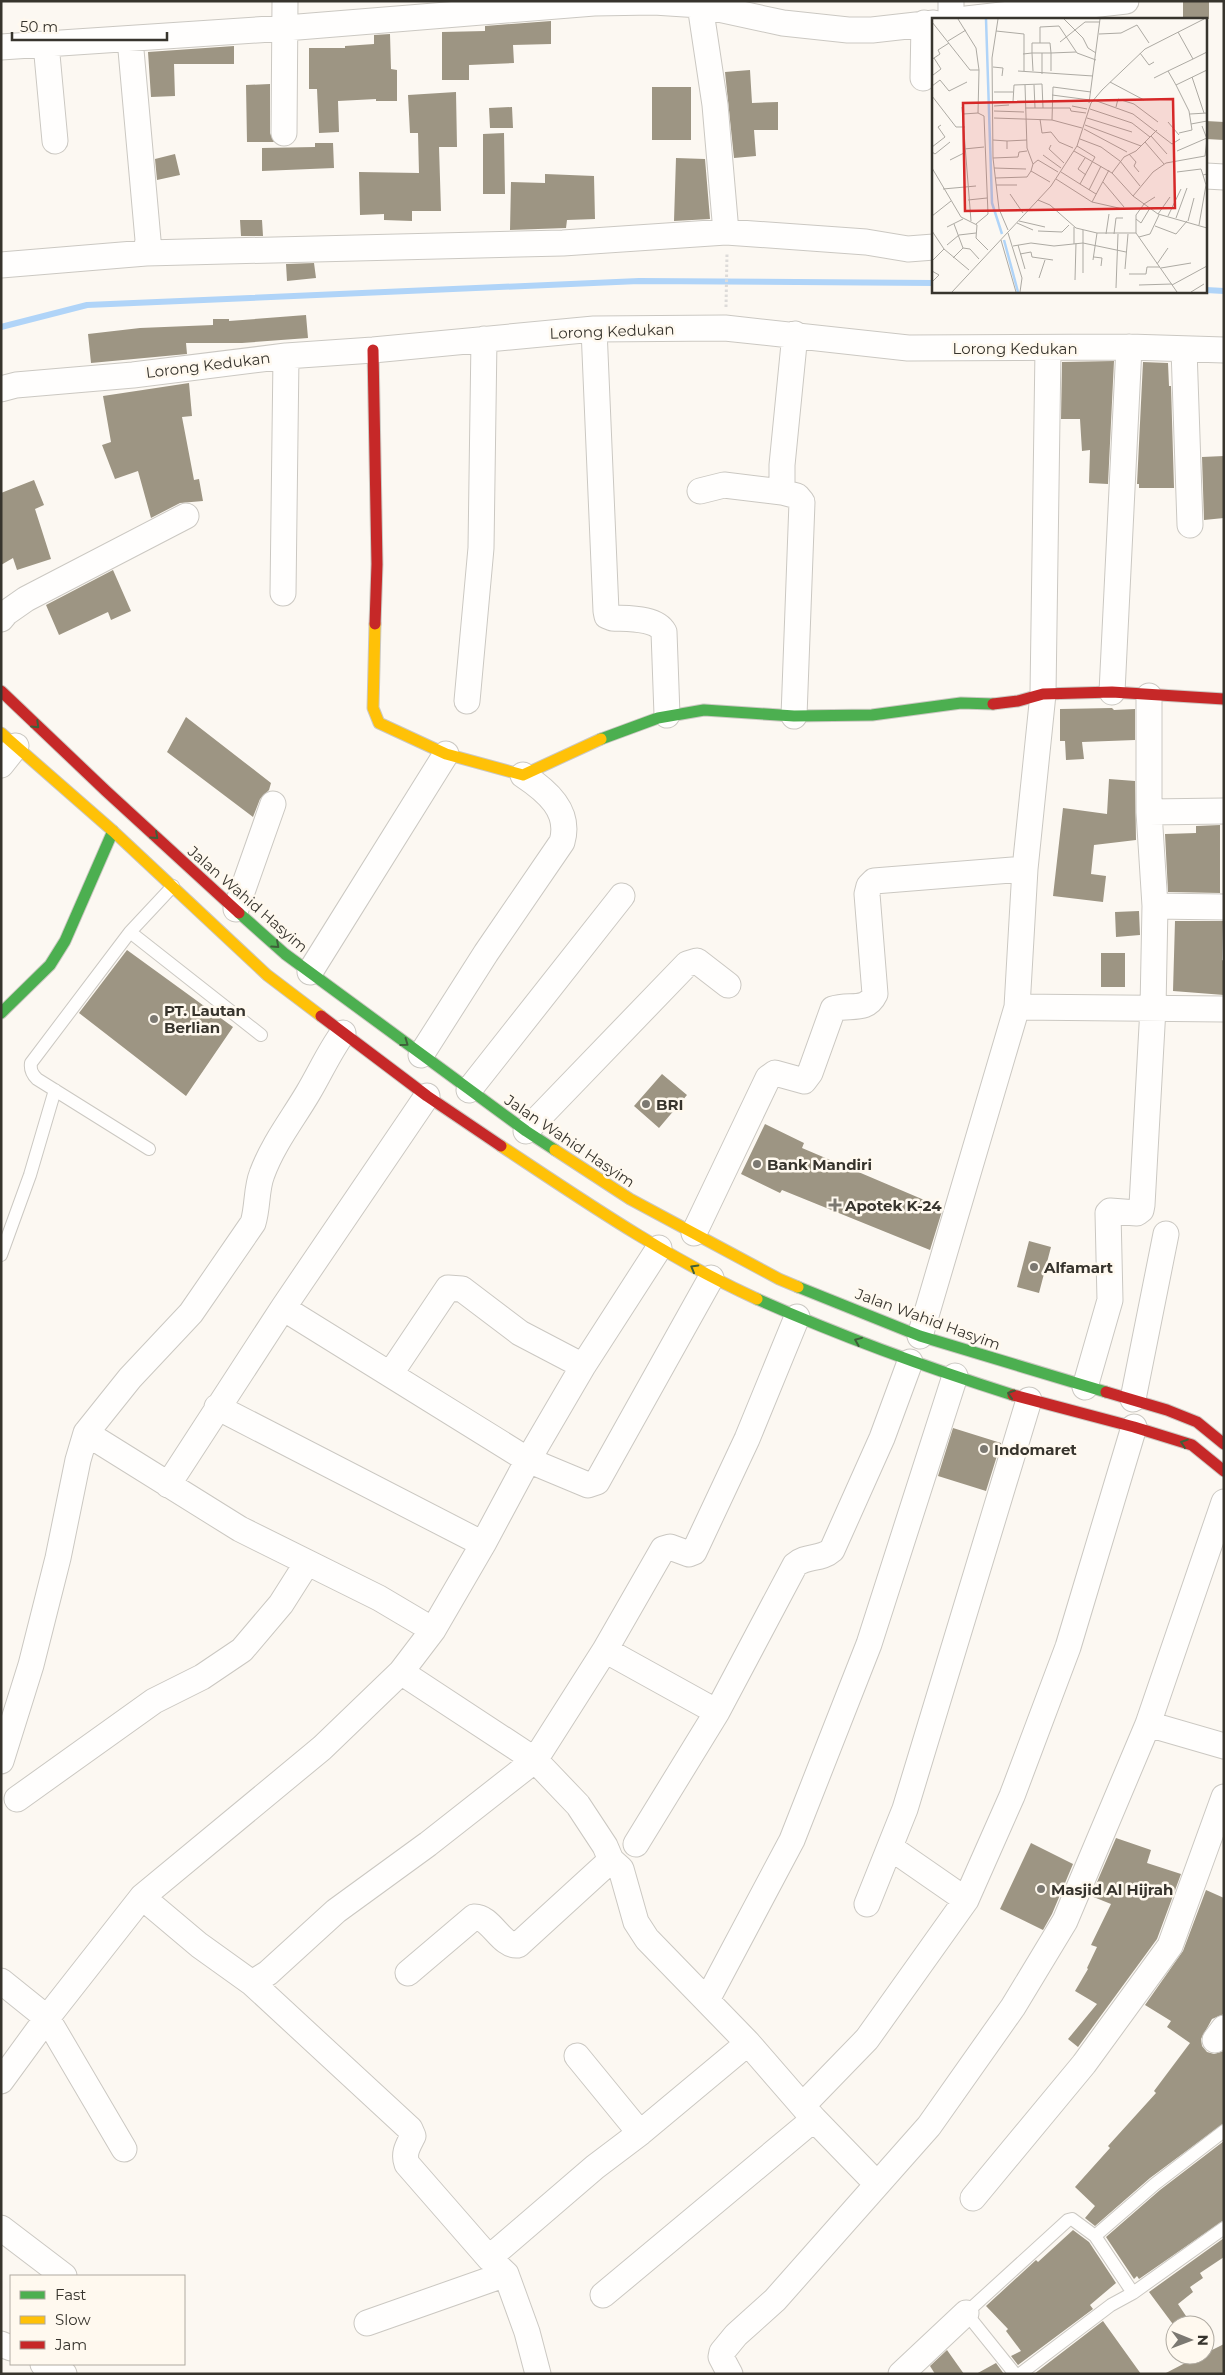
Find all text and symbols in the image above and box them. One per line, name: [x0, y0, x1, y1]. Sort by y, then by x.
scale bar: [12, 10, 168, 42]
text: 50 m: [20, 17, 58, 36]
inset map: [932, 18, 1208, 292]
street label: Lorong Kedukan: [549, 319, 675, 343]
street label: Lorong Kedukan: [952, 339, 1078, 358]
street label: Lorong Kedukan: [145, 348, 271, 382]
one-way arrow: [31, 719, 40, 728]
one-way arrow: [150, 830, 159, 839]
street label: Jalan Wahid Hasyim: [183, 841, 312, 956]
one-way arrow: [270, 939, 279, 948]
place label: PT. Lautan Berlian: [164, 1001, 246, 1037]
marker: PT. Lautan Berlian: [148, 1013, 160, 1025]
one-way arrow: [399, 1037, 409, 1046]
street label: Jalan Wahid Hasyim: [501, 1090, 639, 1192]
place label: BRI: [656, 1095, 683, 1114]
marker: BRI: [640, 1098, 652, 1110]
place label: Bank Mandiri: [767, 1155, 872, 1174]
marker: Bank Mandiri: [751, 1158, 763, 1170]
place label: Apotek K-24: [844, 1196, 942, 1215]
marker: Apotek K-24: [829, 1199, 841, 1211]
place label: Alfamart: [1043, 1258, 1114, 1277]
marker: Alfamart: [1028, 1261, 1040, 1273]
one-way arrow: [690, 1265, 699, 1275]
street label: Jalan Wahid Hasyim: [852, 1284, 1003, 1354]
one-way arrow: [854, 1337, 863, 1347]
one-way arrow: [1008, 1390, 1016, 1400]
one-way arrow: [1181, 1439, 1189, 1449]
place label: Indomaret: [994, 1440, 1077, 1459]
marker: Indomaret: [978, 1443, 990, 1455]
place label: Masjid Al Hijrah: [1051, 1880, 1173, 1899]
marker: Masjid Al Hijrah: [1035, 1883, 1047, 1895]
legend: [10, 2275, 185, 2365]
text: Fast: [55, 2285, 86, 2304]
text: Slow: [55, 2310, 91, 2329]
north arrow: [1165, 2315, 1215, 2365]
text: N: [1194, 2334, 1212, 2346]
text: Jam: [54, 2335, 87, 2354]

